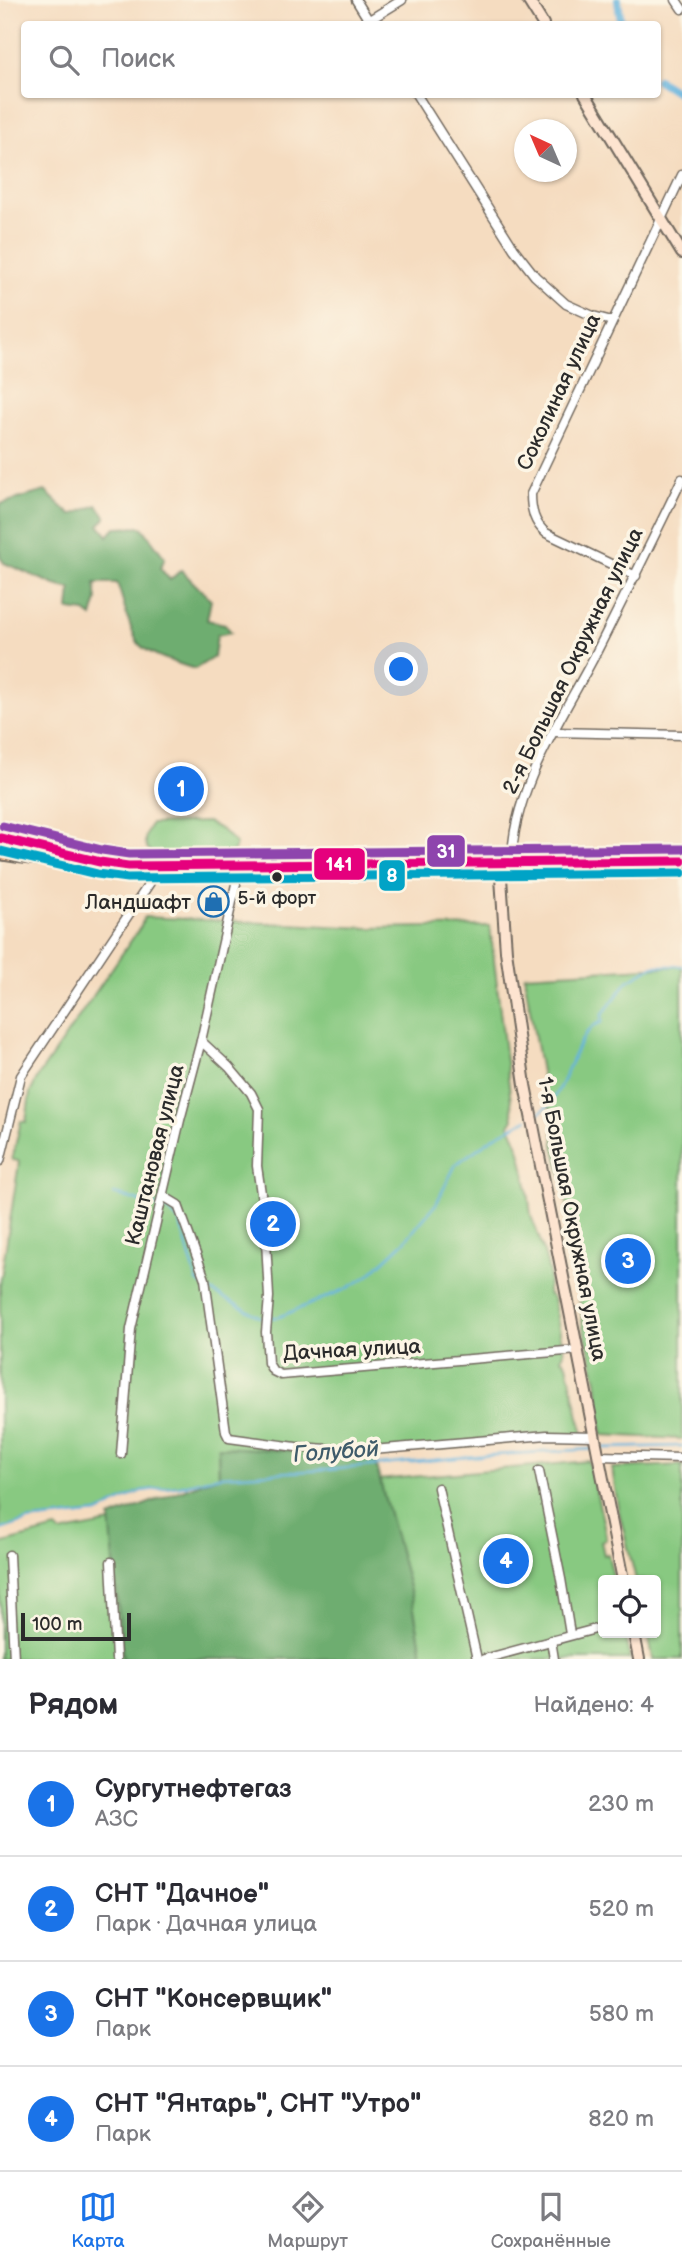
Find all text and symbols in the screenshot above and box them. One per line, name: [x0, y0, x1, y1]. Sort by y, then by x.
search box: [21, 21, 661, 98]
icon: search: [45, 41, 83, 79]
text: Поиск: [101, 44, 175, 75]
north arrow: [514, 119, 577, 182]
street label: Соколиная улица: [512, 309, 607, 474]
street label: 2-я Большая Окружная улица: [498, 523, 649, 798]
your location: [384, 652, 418, 686]
pin: 1: [158, 763, 204, 815]
line badge: 31: [426, 834, 466, 868]
text: 31: [436, 841, 456, 864]
line badge: 141: [313, 847, 366, 881]
text: 141: [326, 854, 352, 877]
line badge: 8: [378, 859, 406, 892]
text: 8: [386, 865, 398, 888]
marker: 5-й форт: [270, 870, 284, 884]
shop icon: Ландшафт: [197, 885, 231, 919]
place label: 5-й форт: [238, 887, 317, 910]
place label: Ландшафт: [84, 890, 191, 915]
street label: Каштановая улица: [120, 1061, 190, 1248]
street label: 1-я Большая Окружная улица: [532, 1075, 612, 1364]
pin: 2: [250, 1198, 296, 1250]
pin: 3: [605, 1235, 651, 1287]
street label: Дачная улица: [283, 1334, 422, 1366]
water label: Голубой: [292, 1435, 380, 1469]
pin: 4: [483, 1535, 529, 1587]
map controls: [598, 1575, 661, 1638]
button: locate: [598, 1575, 661, 1638]
scale bar: [21, 1610, 131, 1642]
text: 100 m: [32, 1613, 83, 1636]
text: Рядом: [28, 1687, 118, 1723]
text: Найдено: 4: [534, 1691, 654, 1719]
text: Сургутнефтегаз: [95, 1774, 292, 1805]
text: 1: [46, 1790, 56, 1818]
text: 230 m: [588, 1790, 654, 1818]
text: АЗС: [95, 1805, 138, 1833]
text: СНТ "Дачное": [95, 1879, 269, 1910]
text: 2: [44, 1895, 58, 1923]
text: 520 m: [588, 1895, 654, 1923]
text: Парк · Дачная улица: [95, 1910, 317, 1938]
text: СНТ "Консервщик": [95, 1984, 332, 2015]
text: 3: [44, 2000, 58, 2028]
text: 580 m: [589, 2000, 654, 2028]
text: Парк: [95, 2015, 151, 2043]
text: СНТ "Янтарь", СНТ "Утро": [95, 2089, 421, 2120]
text: 4: [44, 2105, 58, 2133]
text: 820 m: [588, 2105, 654, 2133]
text: Парк: [95, 2120, 151, 2148]
tab: Карта: [71, 2188, 125, 2253]
tab: Маршрут: [267, 2188, 348, 2253]
tab: Сохранённые: [491, 2188, 611, 2253]

